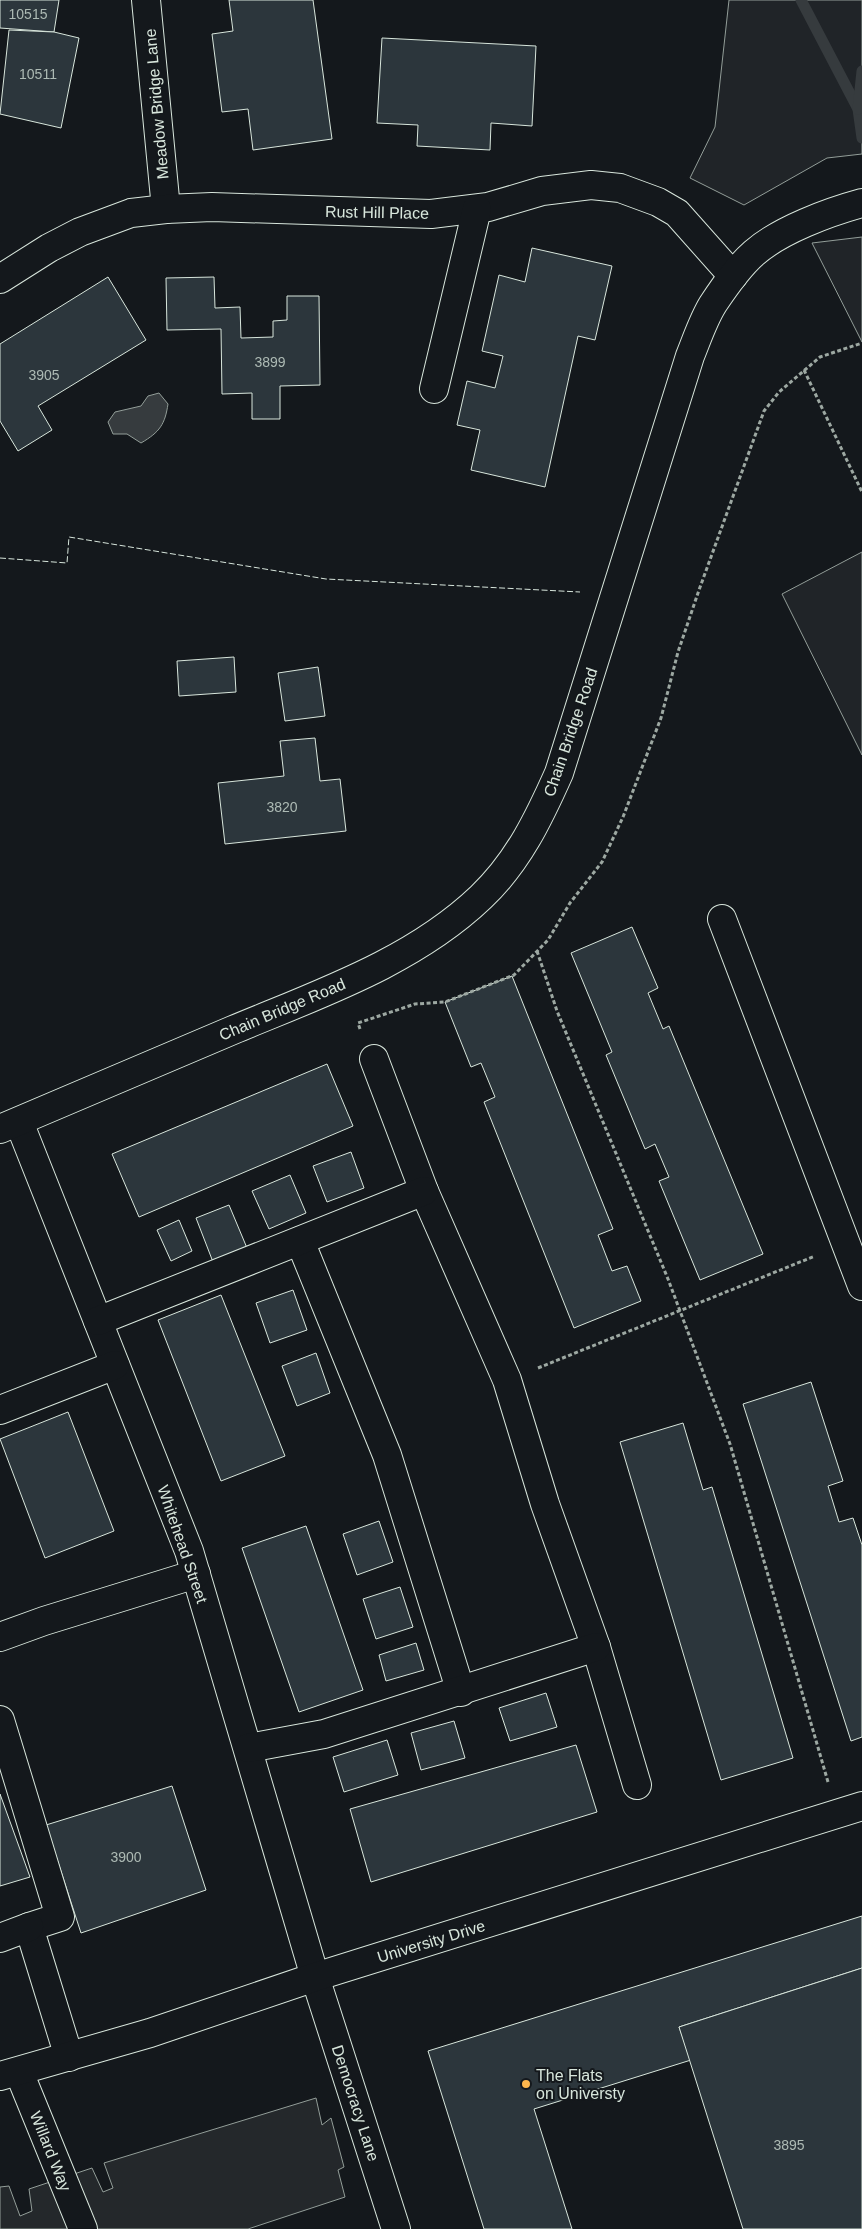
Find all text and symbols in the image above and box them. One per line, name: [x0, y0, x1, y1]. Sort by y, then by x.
house number: 10515: [9, 6, 48, 22]
street label: Meadow Bridge Lane: [141, 28, 172, 180]
house number: 10511: [19, 66, 57, 82]
street label: Rust Hill Place: [325, 203, 429, 222]
house number: 3899: [254, 354, 286, 370]
house number: 3905: [28, 367, 60, 383]
street label: Chain Bridge Road: [540, 665, 601, 799]
house number: 3820: [266, 799, 298, 815]
street label: Chain Bridge Road: [217, 975, 348, 1044]
street label: Whitehead Street: [154, 1483, 211, 1606]
house number: 3900: [110, 1849, 142, 1865]
street label: University Drive: [375, 1917, 487, 1966]
street label: Democracy Lane: [329, 2043, 382, 2163]
place label: The Flats on Universty: [536, 2067, 625, 2102]
marker: The Flats on Universty: [520, 2078, 532, 2090]
street label: Willard Way: [27, 2109, 74, 2194]
house number: 3895: [773, 2137, 805, 2153]

